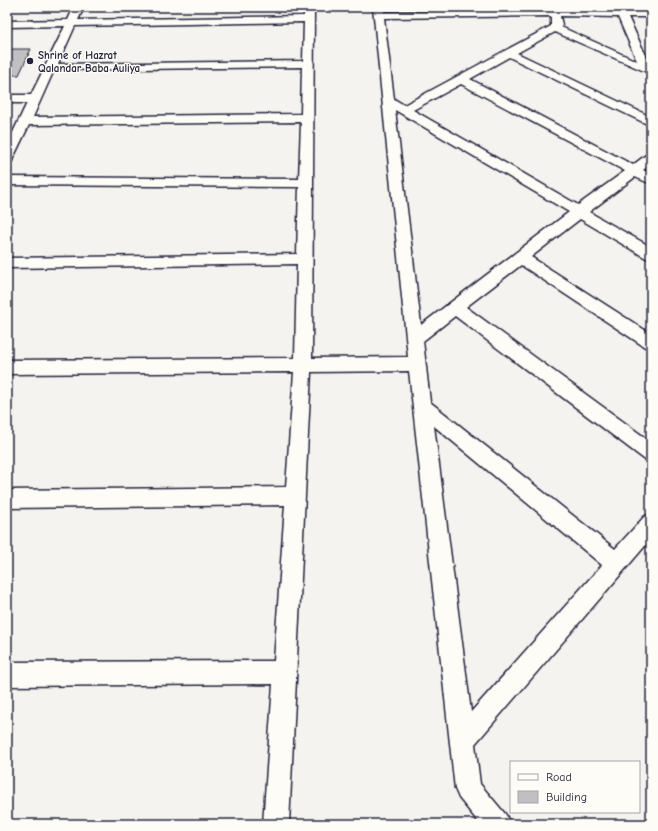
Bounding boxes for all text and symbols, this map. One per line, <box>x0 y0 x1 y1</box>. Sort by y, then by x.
place label: Shrine of Hazrat Qalandar Baba Auliya <box>38 49 140 75</box>
marker: Shrine of Hazrat Qalandar Baba Auliya <box>25 56 35 66</box>
legend <box>510 761 640 813</box>
text: Road <box>546 770 572 784</box>
text: Building <box>546 790 587 804</box>

